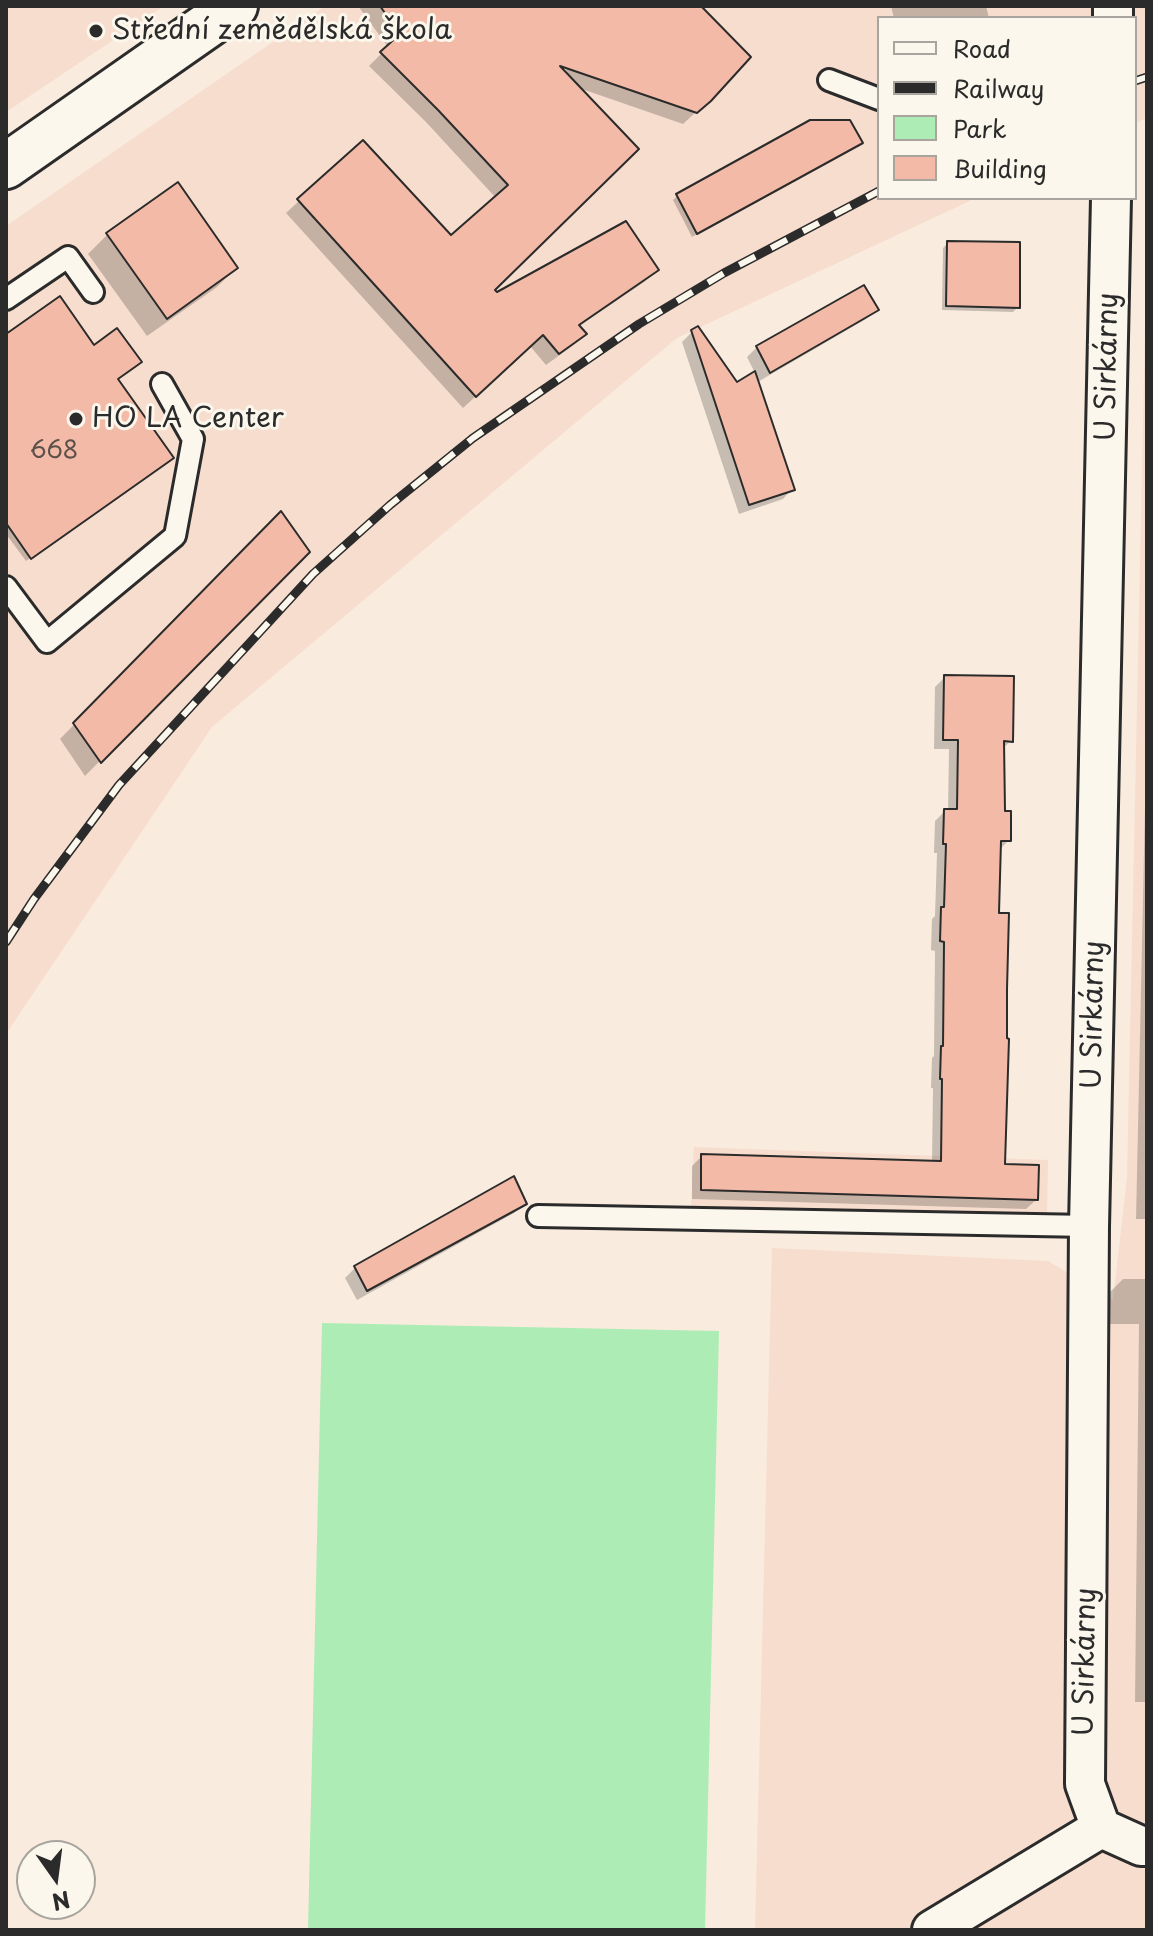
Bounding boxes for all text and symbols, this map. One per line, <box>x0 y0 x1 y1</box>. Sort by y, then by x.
place label: Střední zemědělská škola <box>112 14 452 48</box>
legend <box>877 16 1137 200</box>
marker: Střední zemědělská škola <box>87 22 105 40</box>
text: Road <box>953 30 1011 66</box>
text: Railway <box>953 70 1044 106</box>
text: Park <box>953 110 1007 146</box>
text: Building <box>953 150 1047 186</box>
street label: U Sirkárny <box>1090 292 1126 442</box>
place label: HO LA Center <box>92 402 284 436</box>
marker: HO LA Center <box>67 410 85 428</box>
house number: 668 <box>30 437 78 465</box>
street label: U Sirkárny <box>1076 940 1112 1090</box>
street label: U Sirkárny <box>1068 1587 1104 1737</box>
north arrow <box>16 1840 96 1920</box>
text: N <box>49 1884 74 1920</box>

